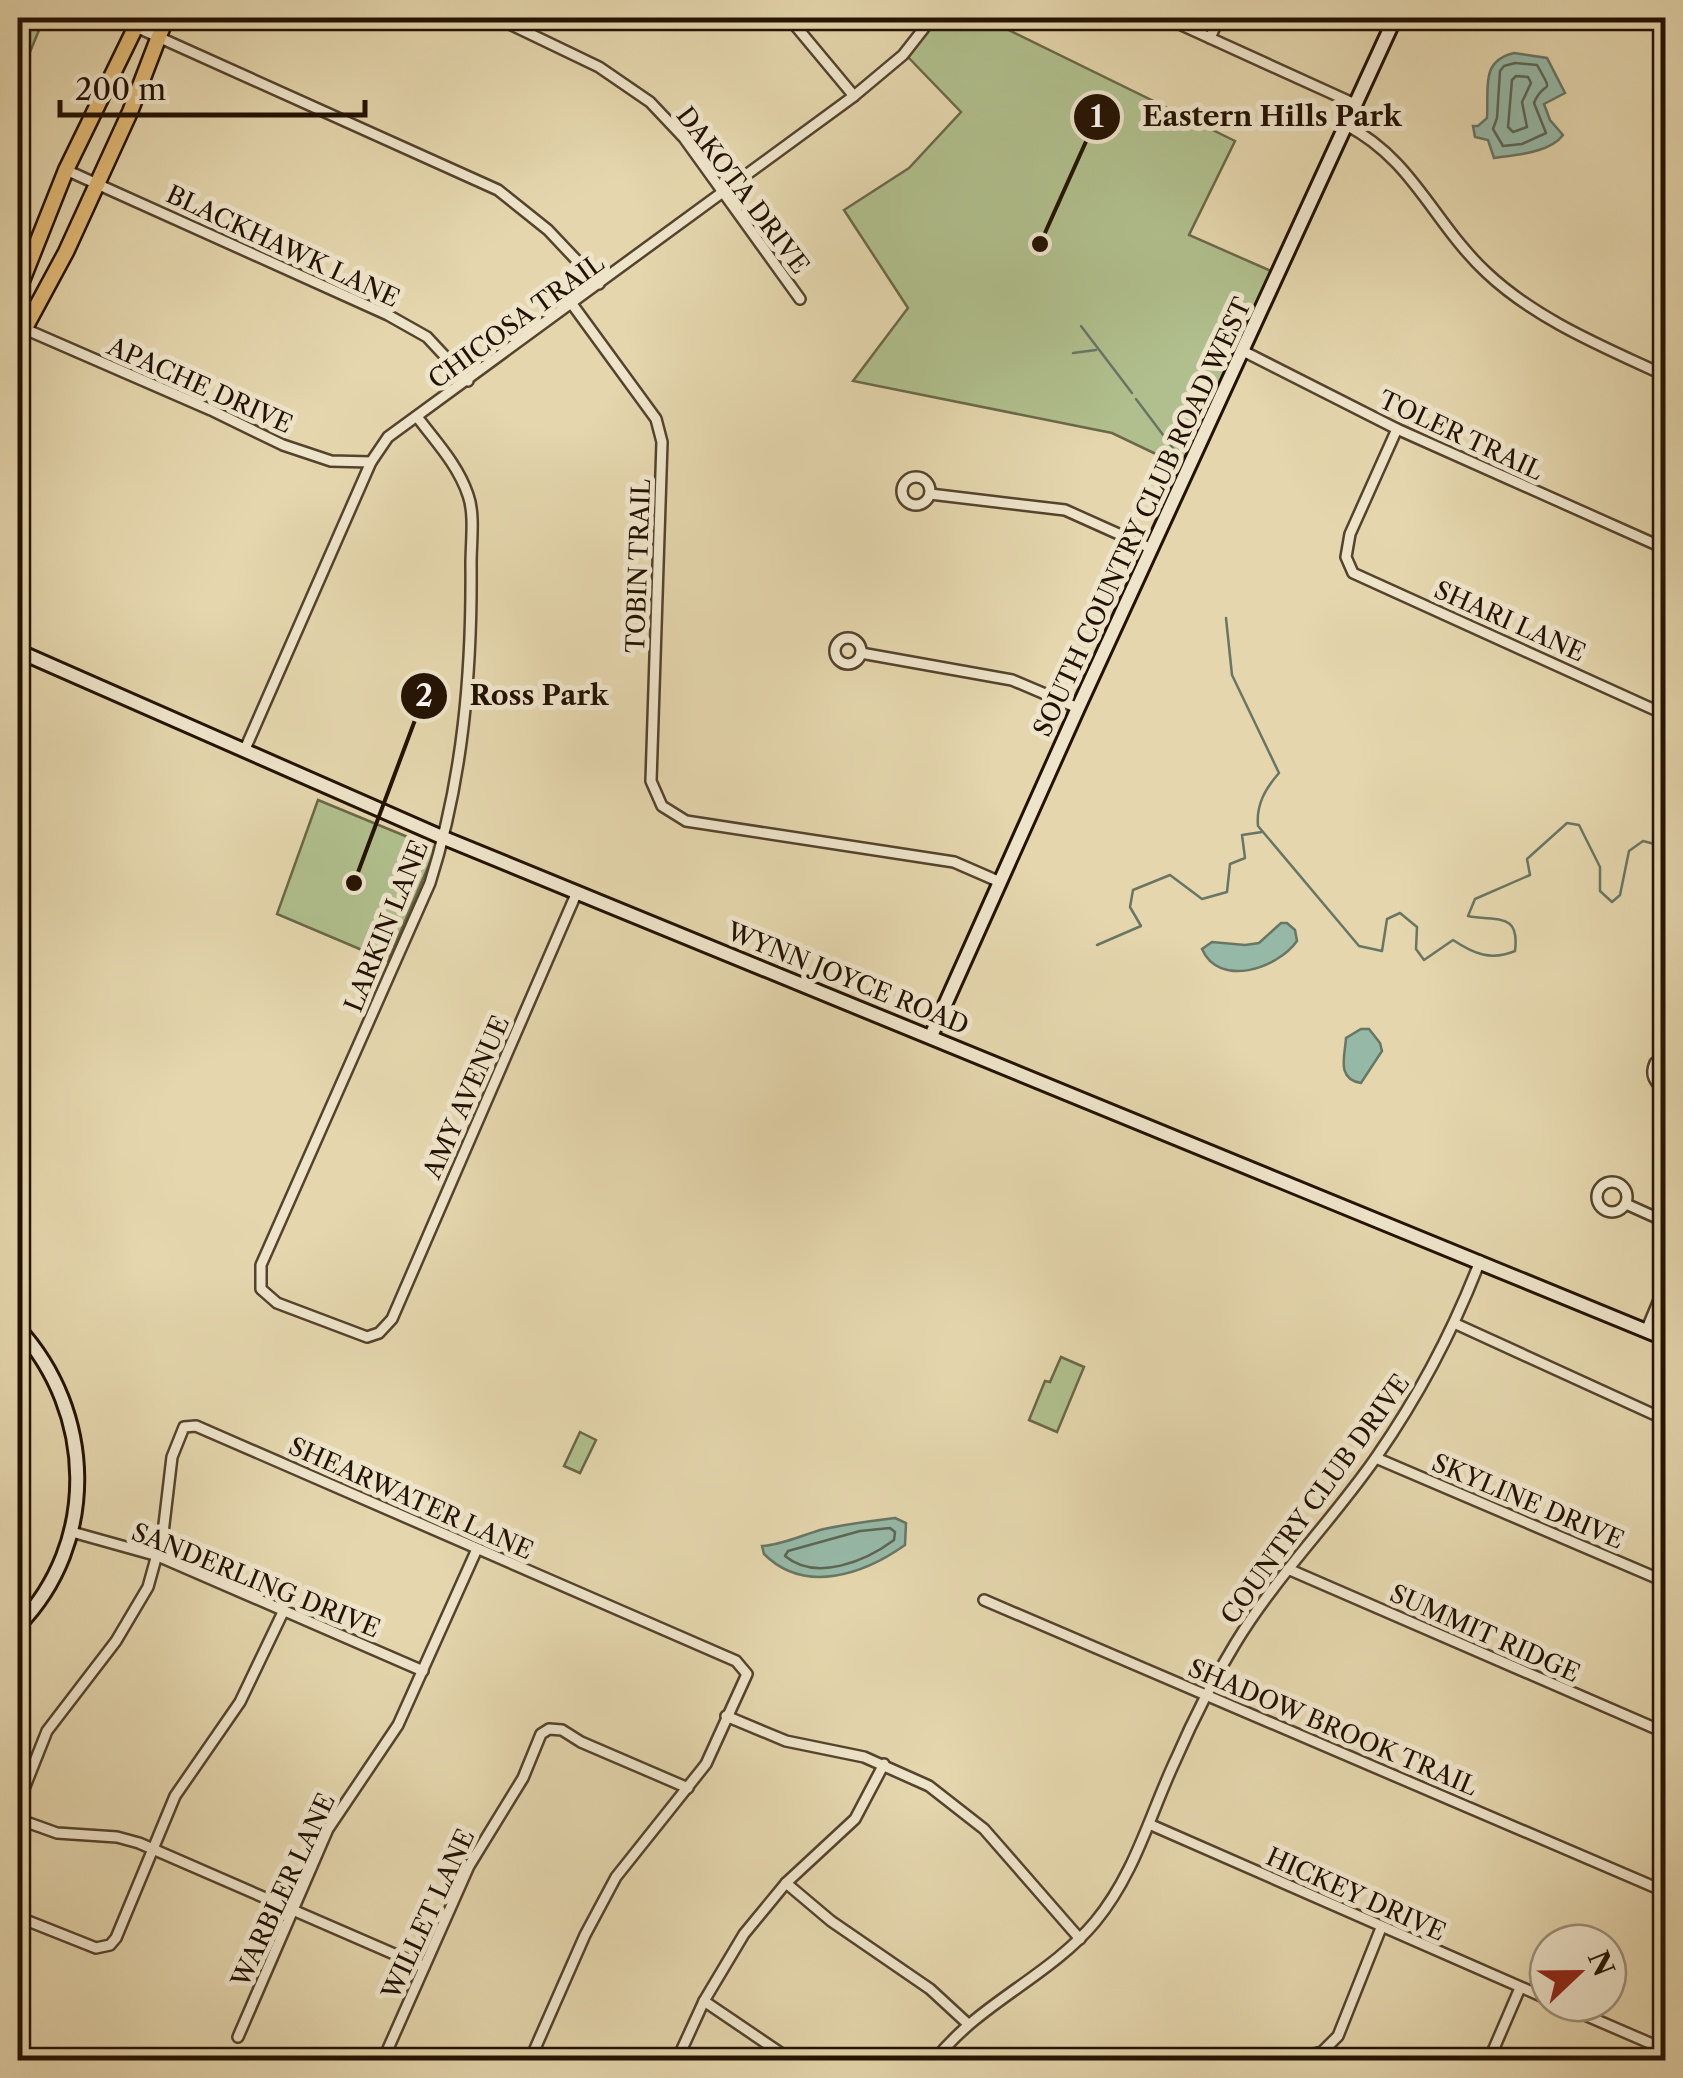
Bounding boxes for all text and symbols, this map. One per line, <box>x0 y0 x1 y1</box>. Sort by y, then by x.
scale bar <box>60 55 365 117</box>
text: 200 m <box>75 71 166 108</box>
callout: Eastern Hills Park <box>1072 88 1421 146</box>
text: 1 <box>1090 98 1104 135</box>
text: Eastern Hills Park <box>1142 99 1402 133</box>
street label: DAKOTA DRIVE <box>670 101 815 280</box>
street label: BLACKHAWK LANE <box>161 179 404 314</box>
street label: CHICOSA TRAIL <box>423 247 610 395</box>
street label: SOUTH COUNTRY CLUB ROAD WEST <box>1027 293 1258 742</box>
street label: APACHE DRIVE <box>102 330 297 440</box>
street label: TOLER TRAIL <box>1374 384 1548 487</box>
street label: TOBIN TRAIL <box>620 479 657 654</box>
street label: SHARI LANE <box>1429 574 1590 669</box>
callout: Ross Park <box>399 667 628 725</box>
text: 2 <box>415 677 433 714</box>
text: Ross Park <box>469 678 609 712</box>
street label: LARKIN LANE <box>338 836 435 1016</box>
street label: WYNN JOYCE ROAD <box>721 915 973 1041</box>
street label: AMY AVENUE <box>416 1011 516 1184</box>
street label: COUNTRY CLUB DRIVE <box>1214 1368 1416 1630</box>
street label: SHEARWATER LANE <box>284 1431 538 1566</box>
street label: SKYLINE DRIVE <box>1427 1447 1628 1556</box>
street label: SANDERLING DRIVE <box>127 1516 385 1645</box>
street label: SUMMIT RIDGE <box>1385 1578 1584 1689</box>
street label: SHADOW BROOK TRAIL <box>1184 1652 1482 1803</box>
street label: WARBLER LANE <box>225 1789 342 1993</box>
street label: WILLET LANE <box>375 1824 481 2005</box>
street label: HICKEY DRIVE <box>1261 1841 1450 1948</box>
north arrow <box>1528 1923 1628 2023</box>
text: N <box>1581 1946 1622 1981</box>

